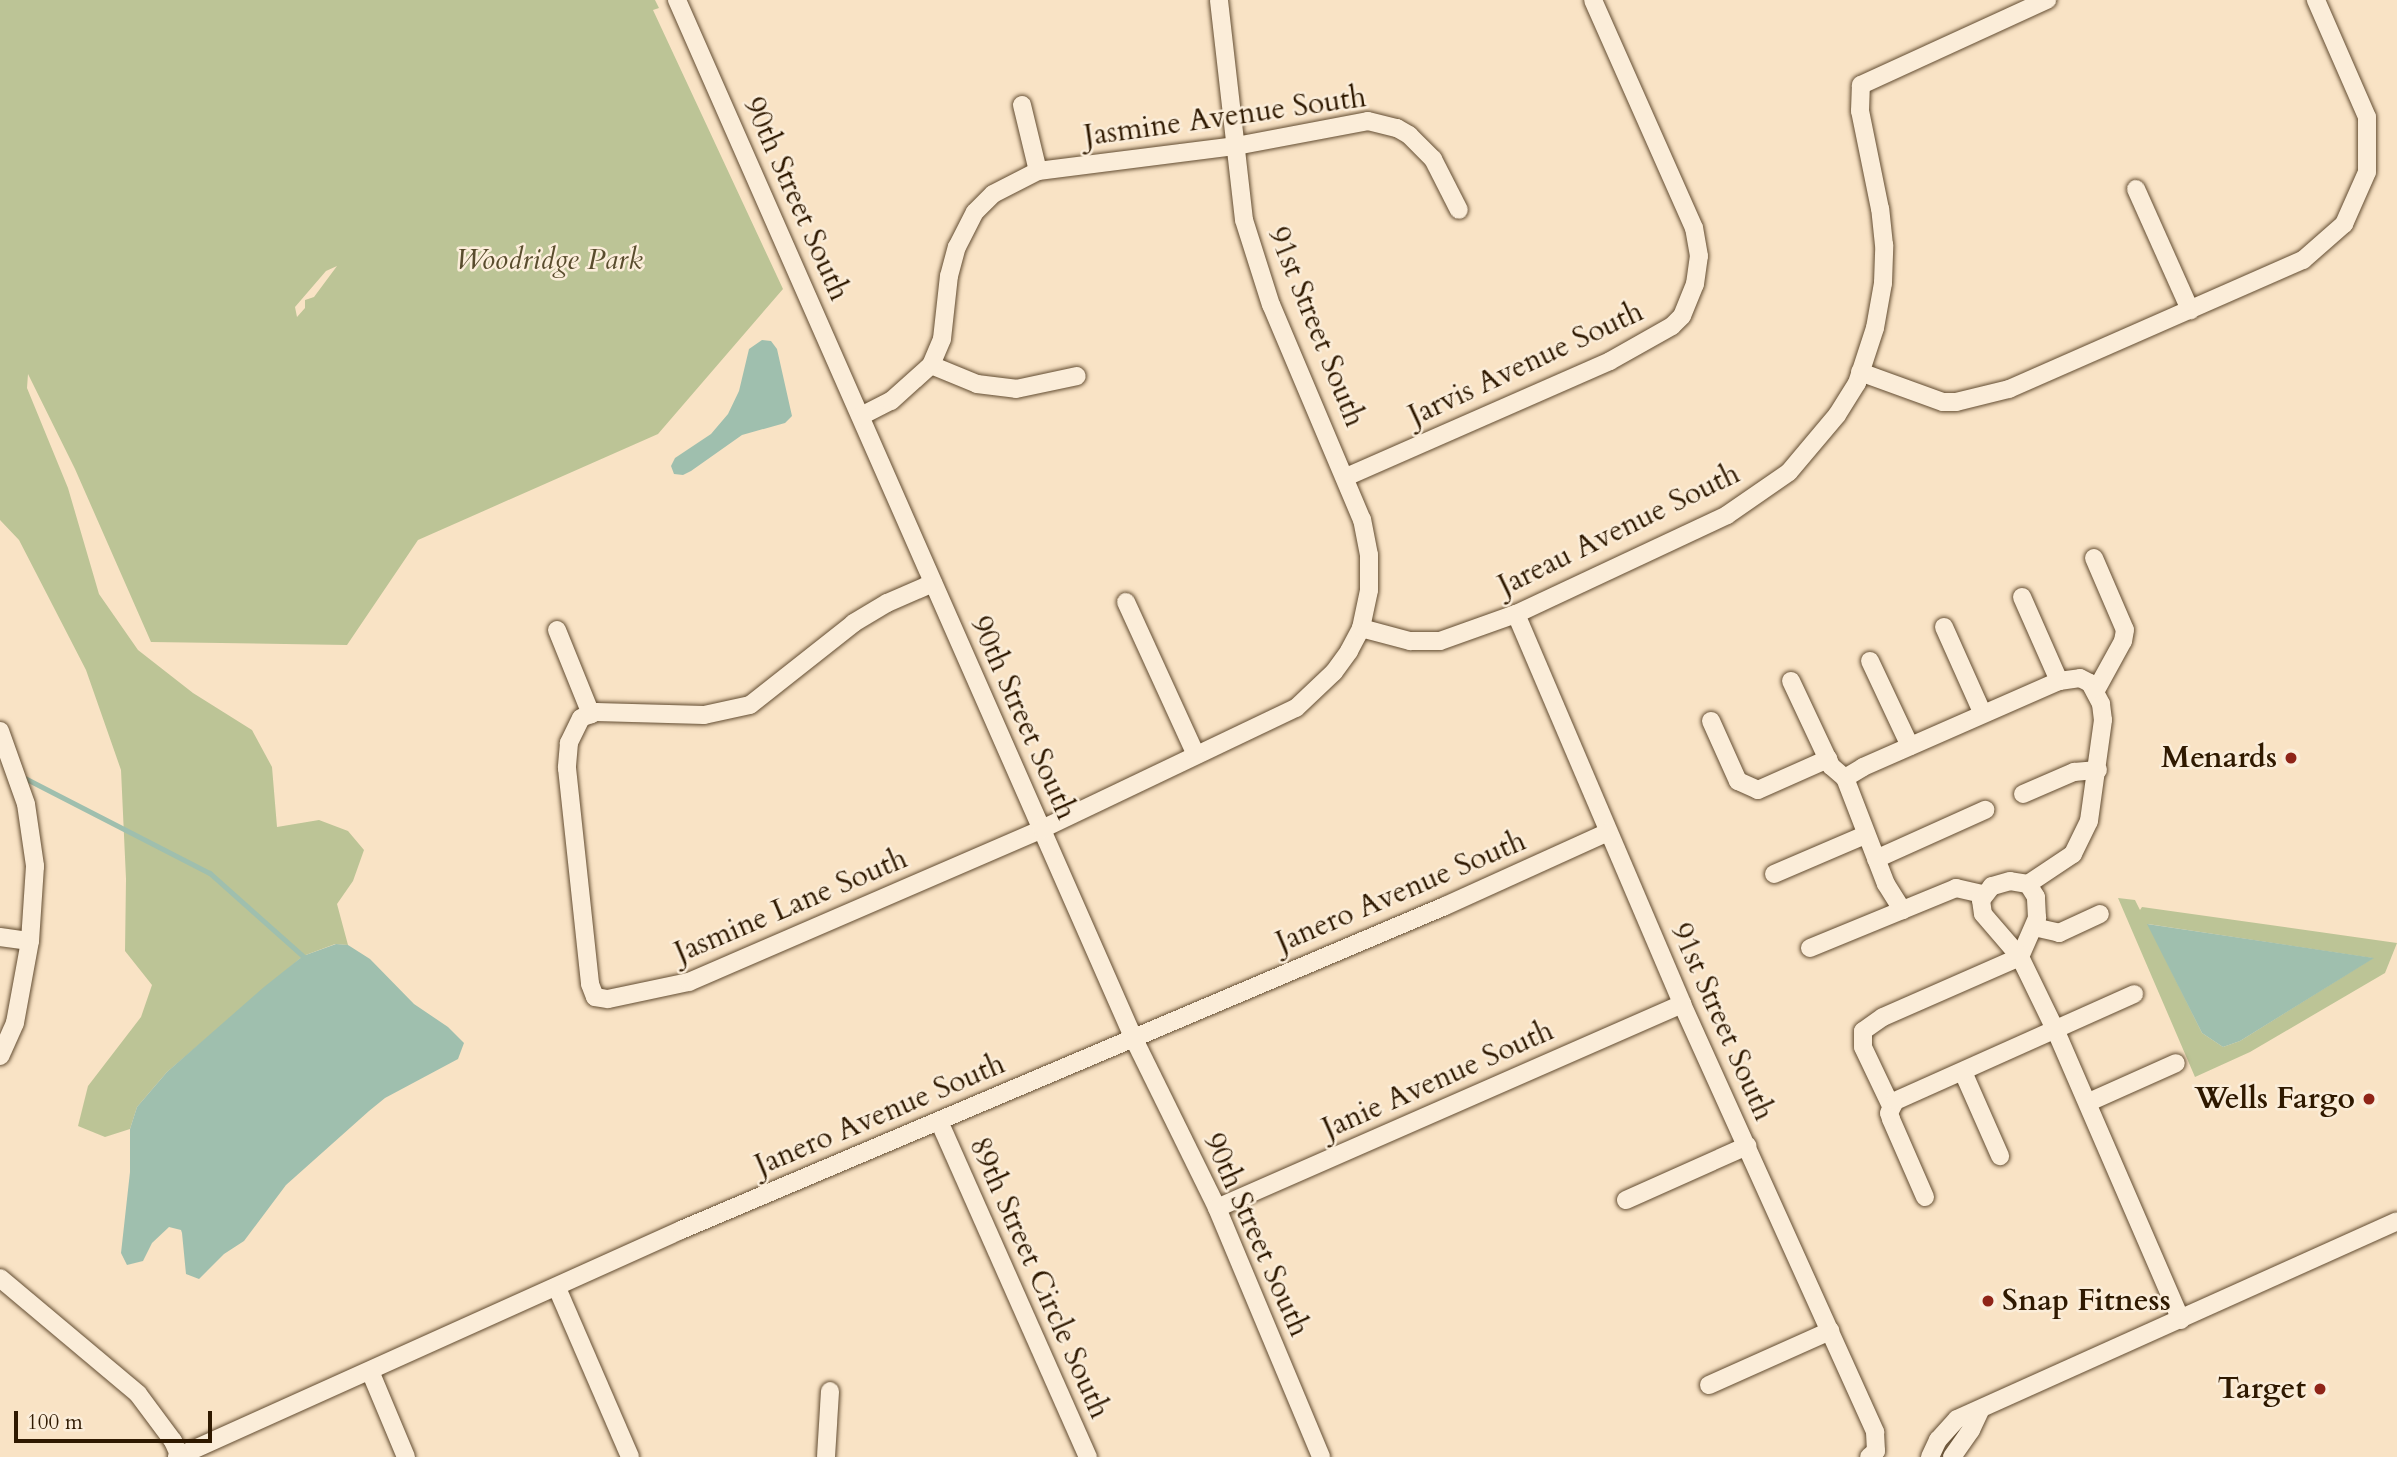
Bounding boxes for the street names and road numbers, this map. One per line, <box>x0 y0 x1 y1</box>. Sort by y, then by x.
street label: Jasmine Avenue South <box>1082 79 1368 155</box>
street label: 90th Street South <box>735 92 857 306</box>
street label: 91st Street South <box>1260 222 1372 432</box>
street label: Jarvis Avenue South <box>1403 294 1649 434</box>
street label: Jareau Avenue South <box>1492 456 1746 604</box>
street label: 90th Street South <box>962 611 1084 825</box>
street label: Janero Avenue South <box>1271 823 1531 961</box>
street label: Jasmine Lane South <box>669 841 913 971</box>
street label: 91st Street South <box>1662 918 1782 1126</box>
street label: Janie Avenue South <box>1317 1013 1559 1147</box>
street label: Janero Avenue South <box>750 1046 1010 1184</box>
street label: 90th Street South <box>1195 1128 1317 1342</box>
street label: 89th Street Circle South <box>961 1132 1117 1424</box>

